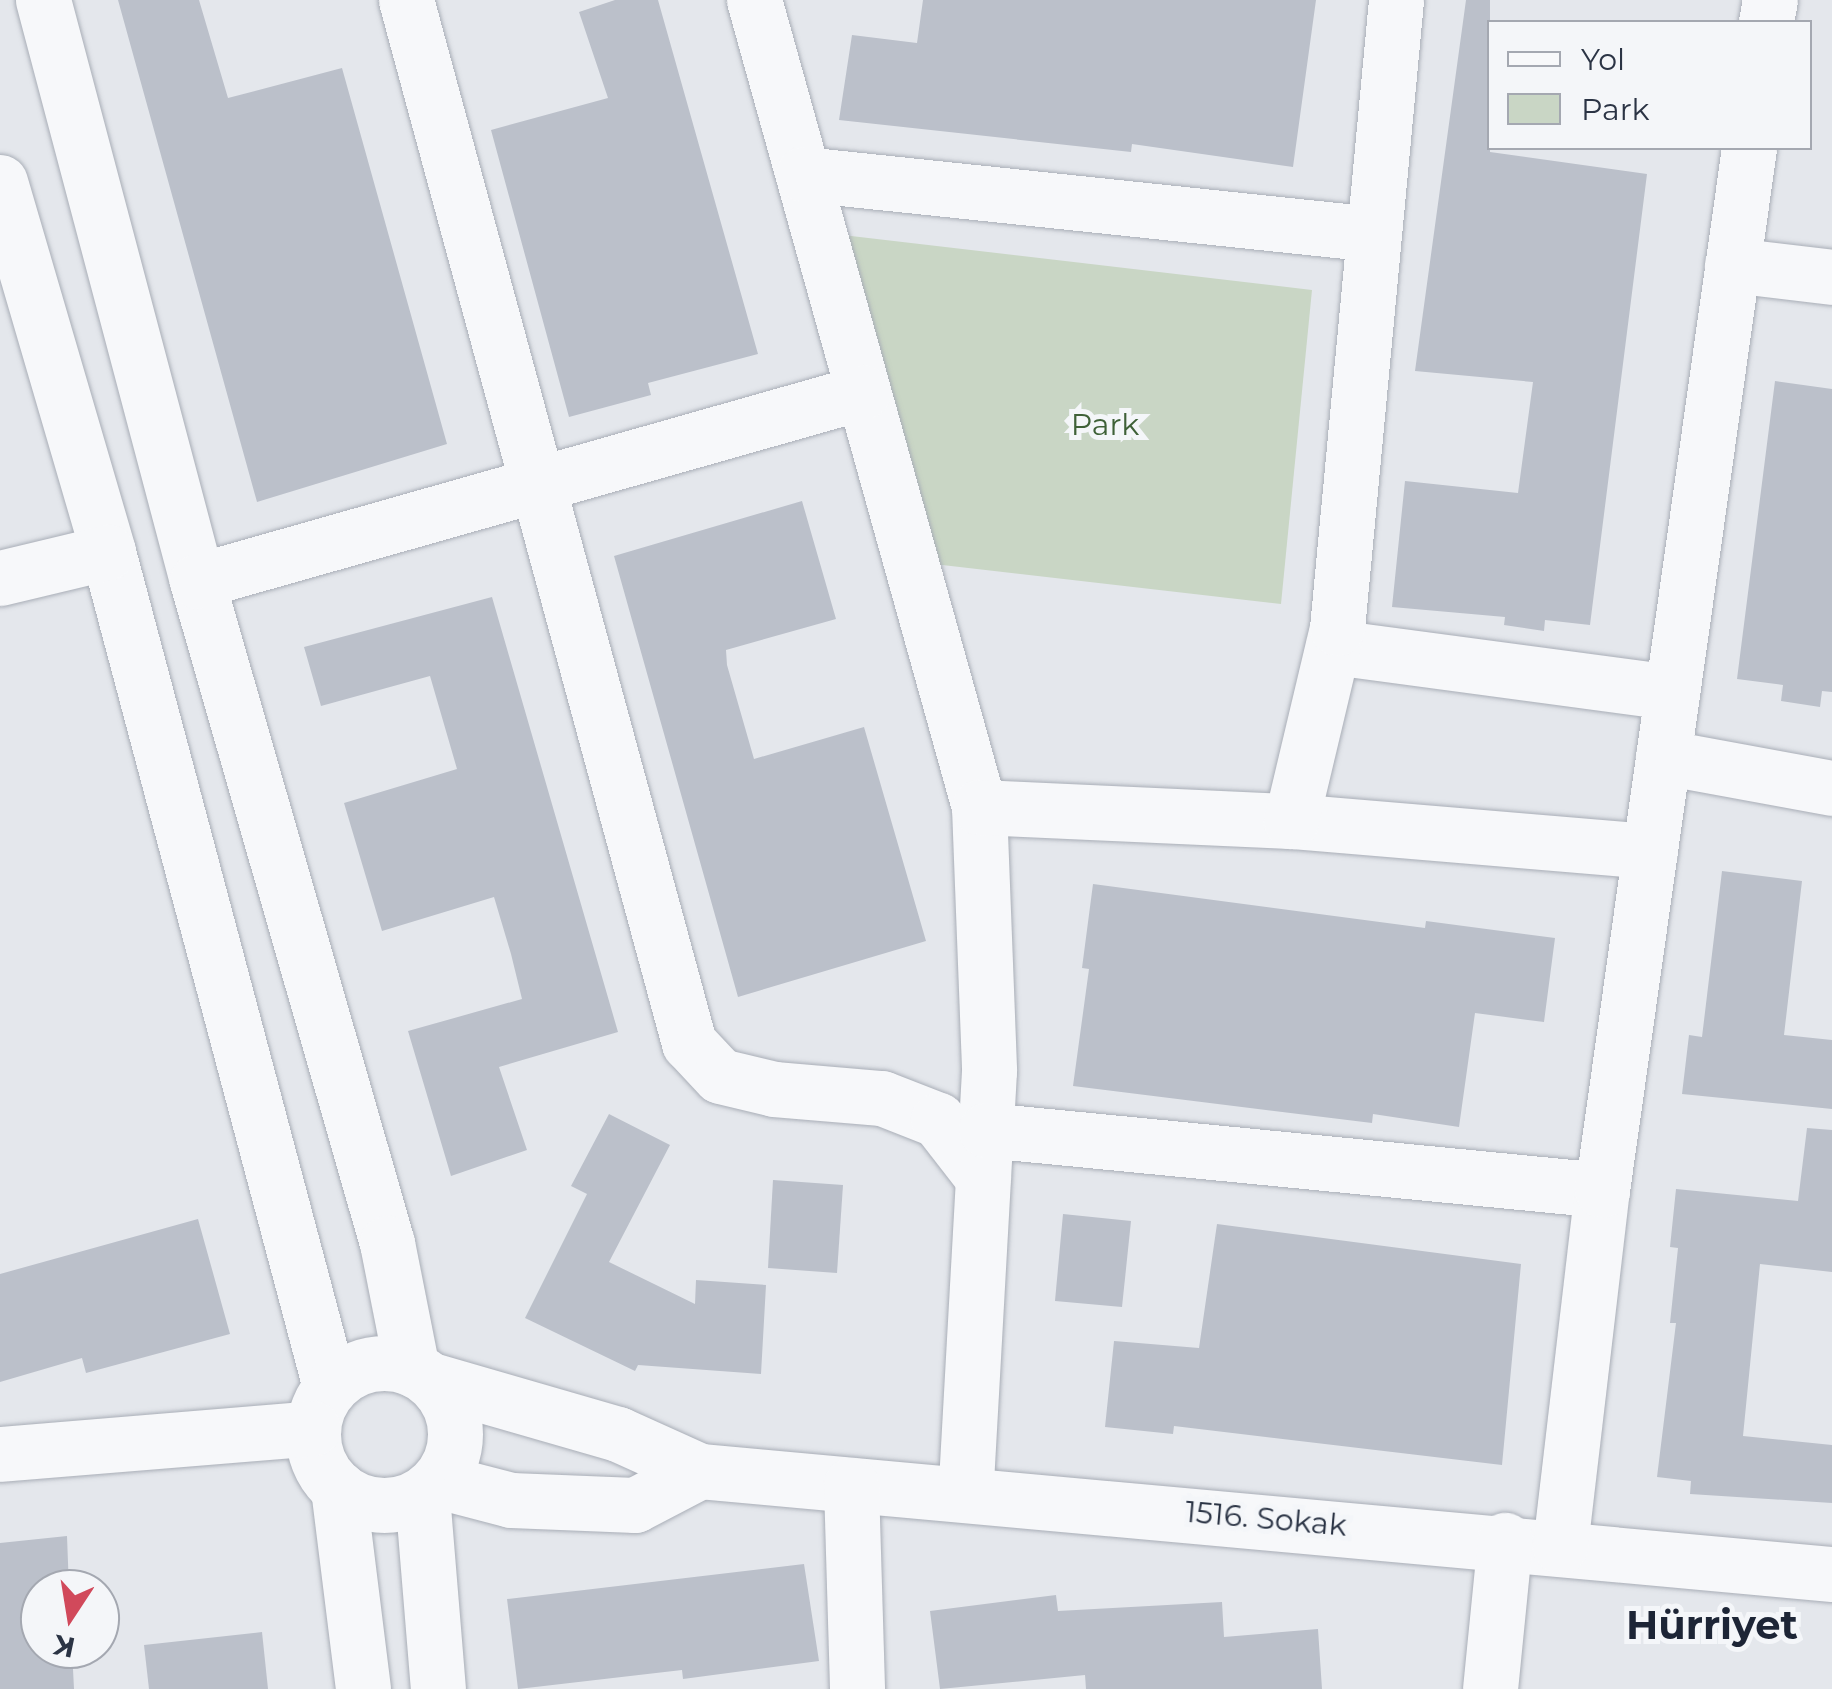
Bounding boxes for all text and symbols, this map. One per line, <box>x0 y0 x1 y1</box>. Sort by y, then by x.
legend <box>1487 20 1812 150</box>
text: Yol <box>1581 41 1625 78</box>
text: Park <box>1581 91 1650 128</box>
park label: Park <box>1071 407 1139 443</box>
street label: 1516. Sokak <box>1184 1494 1348 1544</box>
north arrow <box>20 1569 120 1669</box>
district label: Hürriyet <box>1626 1601 1798 1649</box>
text: K <box>51 1628 78 1665</box>

